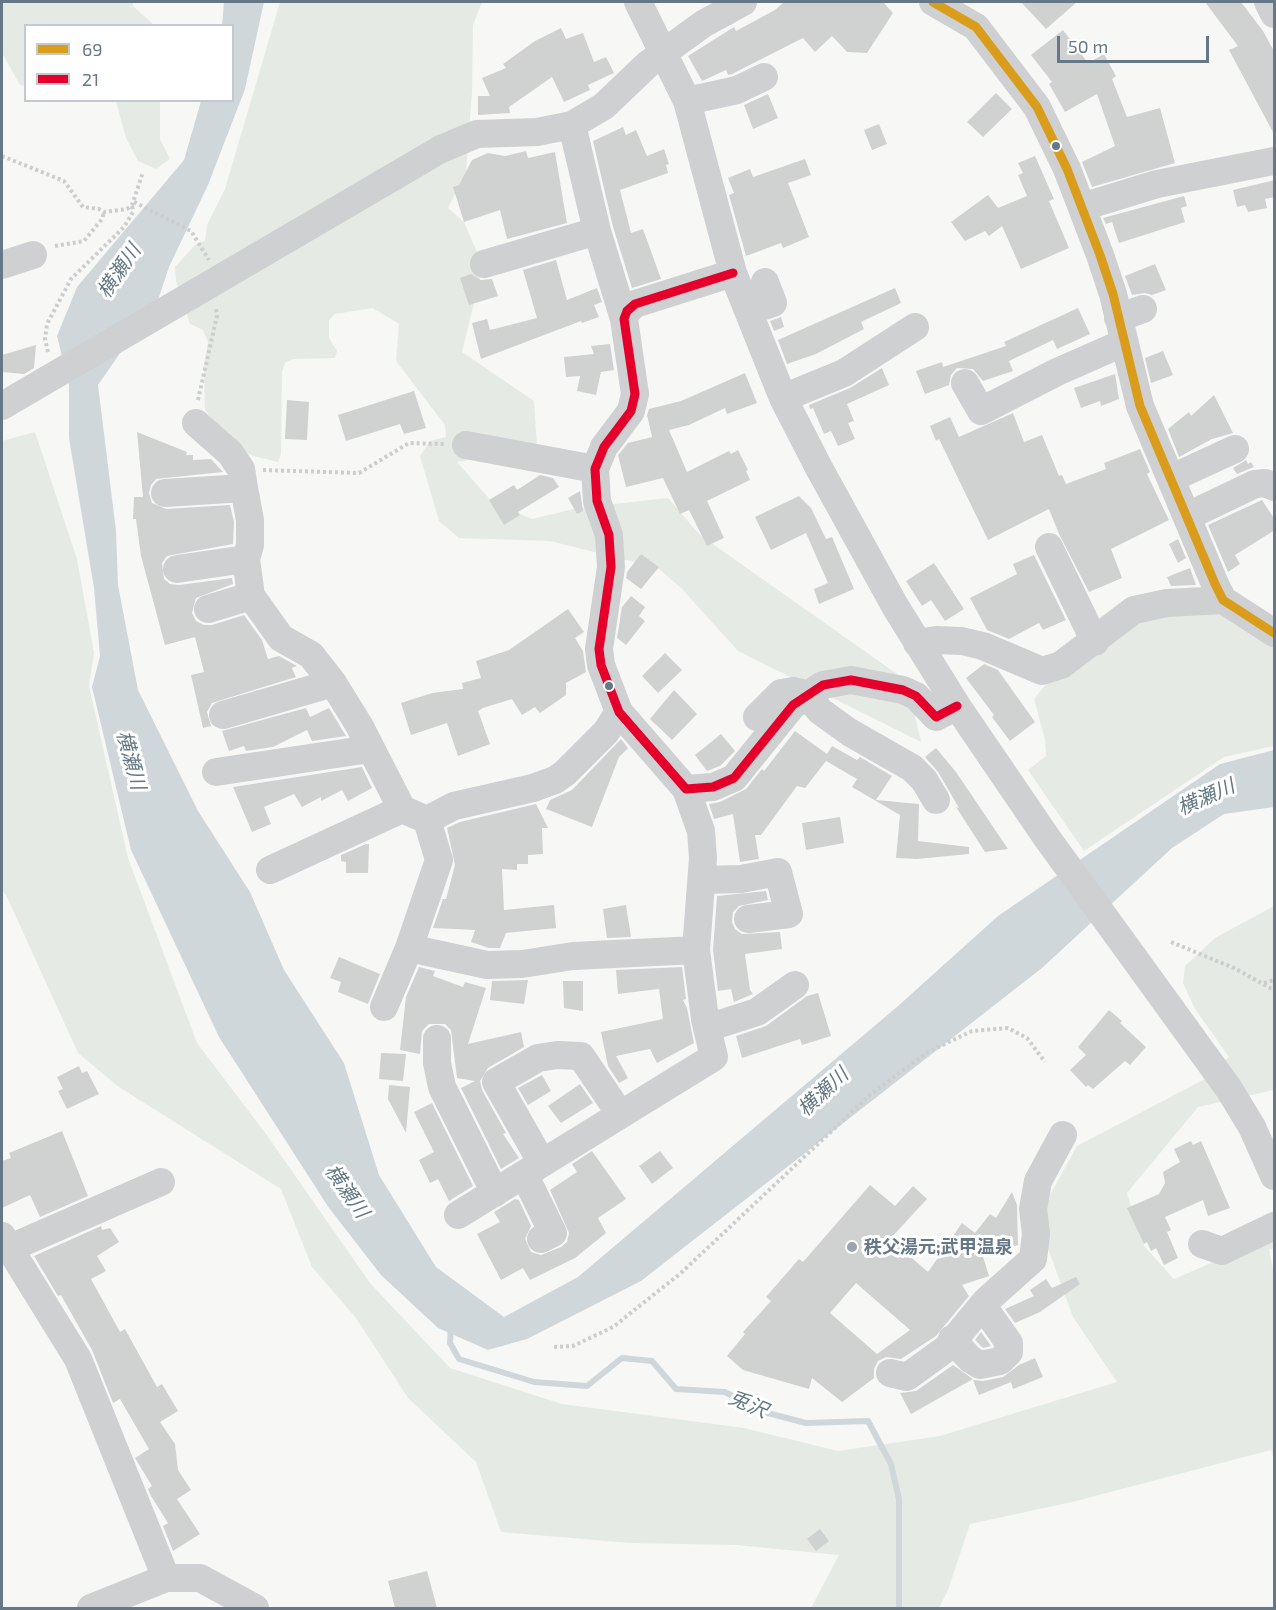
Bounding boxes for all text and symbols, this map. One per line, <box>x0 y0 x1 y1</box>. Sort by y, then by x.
legend <box>24 24 234 102</box>
scale bar <box>1060 24 1212 62</box>
text: 50 m <box>1068 35 1108 57</box>
text: 69 <box>82 38 103 60</box>
text: 21 <box>82 68 99 90</box>
unlabelled marker <box>1050 140 1062 152</box>
water label: 横瀬川 <box>92 239 146 303</box>
unlabelled marker <box>603 680 615 692</box>
water label: 横瀬川 <box>112 728 150 792</box>
water label: 横瀬川 <box>1174 774 1238 820</box>
water label: 横瀬川 <box>793 1063 853 1121</box>
water label: 横瀬川 <box>320 1160 374 1222</box>
place label: 秩父湯元;武甲温泉 <box>864 1236 1013 1258</box>
marker: 秩父湯元;武甲温泉 <box>845 1240 859 1254</box>
water label: 兎沢 <box>725 1385 771 1423</box>

